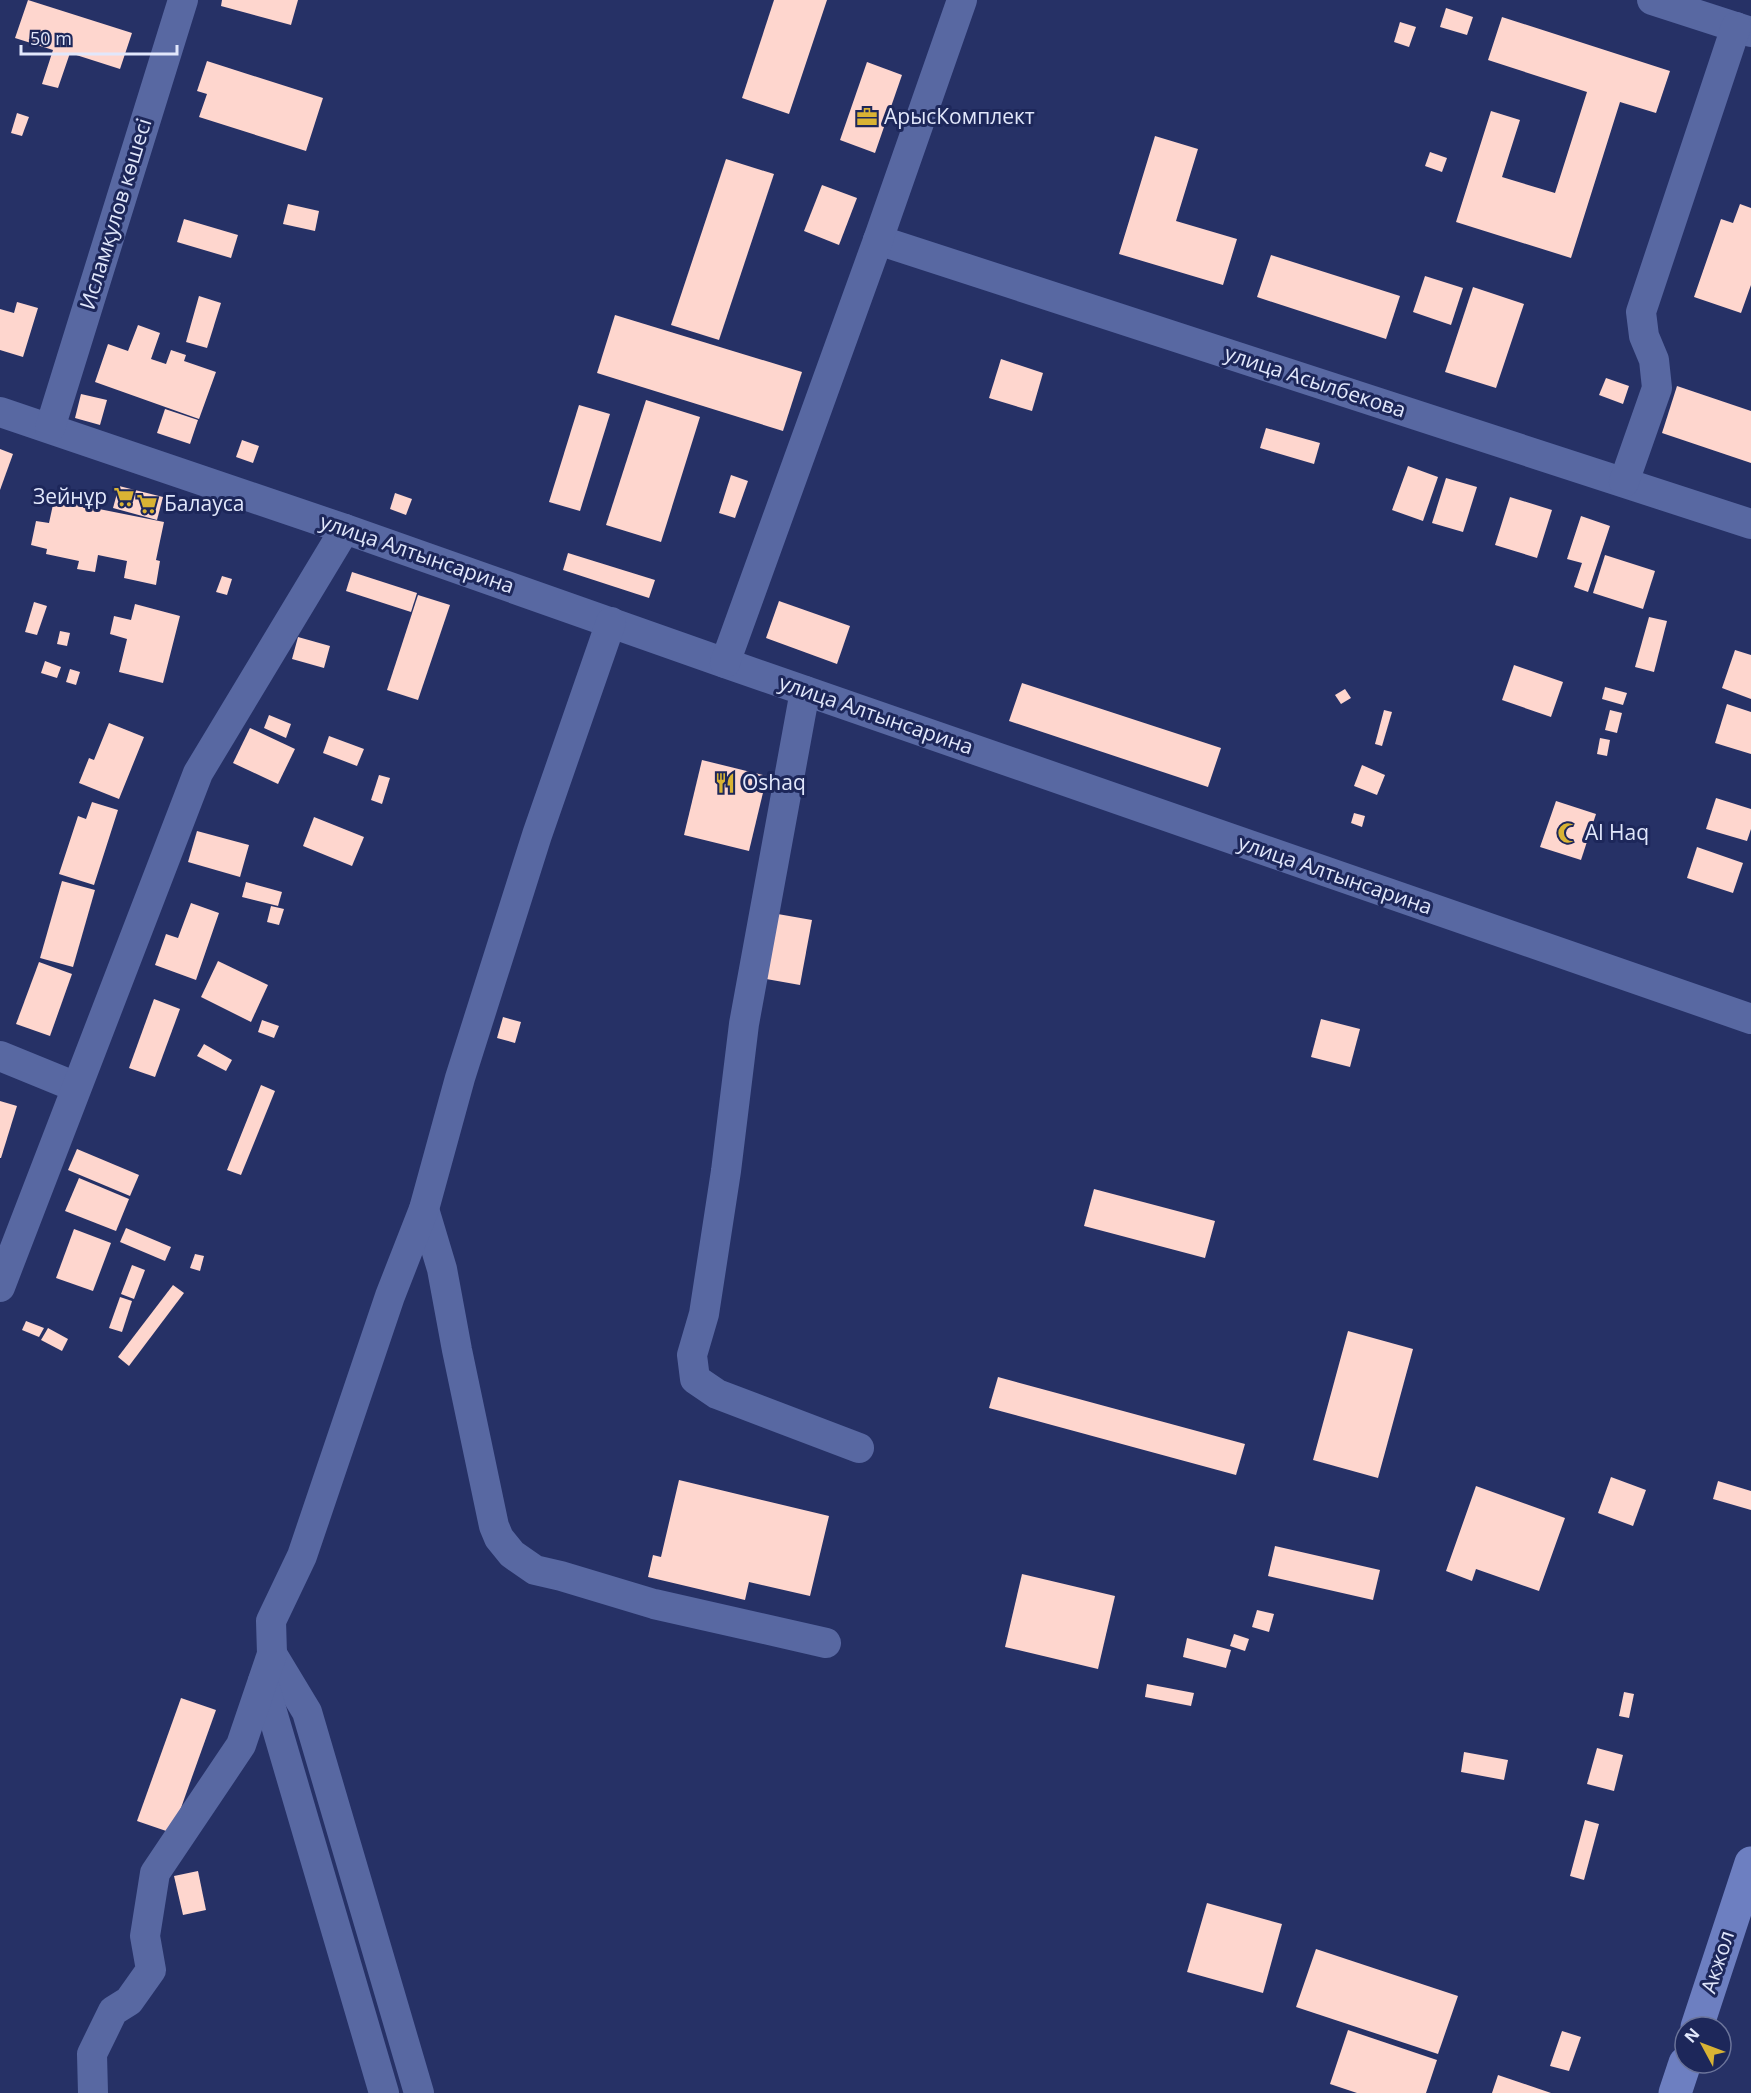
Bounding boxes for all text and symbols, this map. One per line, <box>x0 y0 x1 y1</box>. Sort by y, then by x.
scale bar <box>21 18 177 56</box>
text: 50 m <box>30 26 72 50</box>
place label: АрысКомплект <box>884 102 1035 130</box>
office icon: АрысКомплект <box>855 105 879 129</box>
street label: Исламқулов көшесі <box>73 115 157 313</box>
street label: улица Асылбекова <box>1221 339 1410 424</box>
place label: Зейнұр <box>33 482 107 510</box>
supermarket icon: Зейнұр <box>112 485 136 509</box>
place label: Балауса <box>164 489 244 517</box>
supermarket icon: Балауса <box>135 492 159 516</box>
street label: улица Алтынсарина <box>316 507 518 599</box>
street label: улица Алтынсарина <box>775 668 977 760</box>
place label: Oshaq <box>742 768 806 796</box>
restaurant icon: Oshaq <box>713 771 737 795</box>
place label: Al Haq <box>1585 818 1649 846</box>
mosque icon: Al Haq <box>1556 821 1580 845</box>
street label: улица Алтынсарина <box>1234 828 1436 920</box>
street label: Акжол <box>1694 1927 1740 1997</box>
north arrow <box>1673 2015 1733 2075</box>
text: N <box>1679 2023 1704 2047</box>

